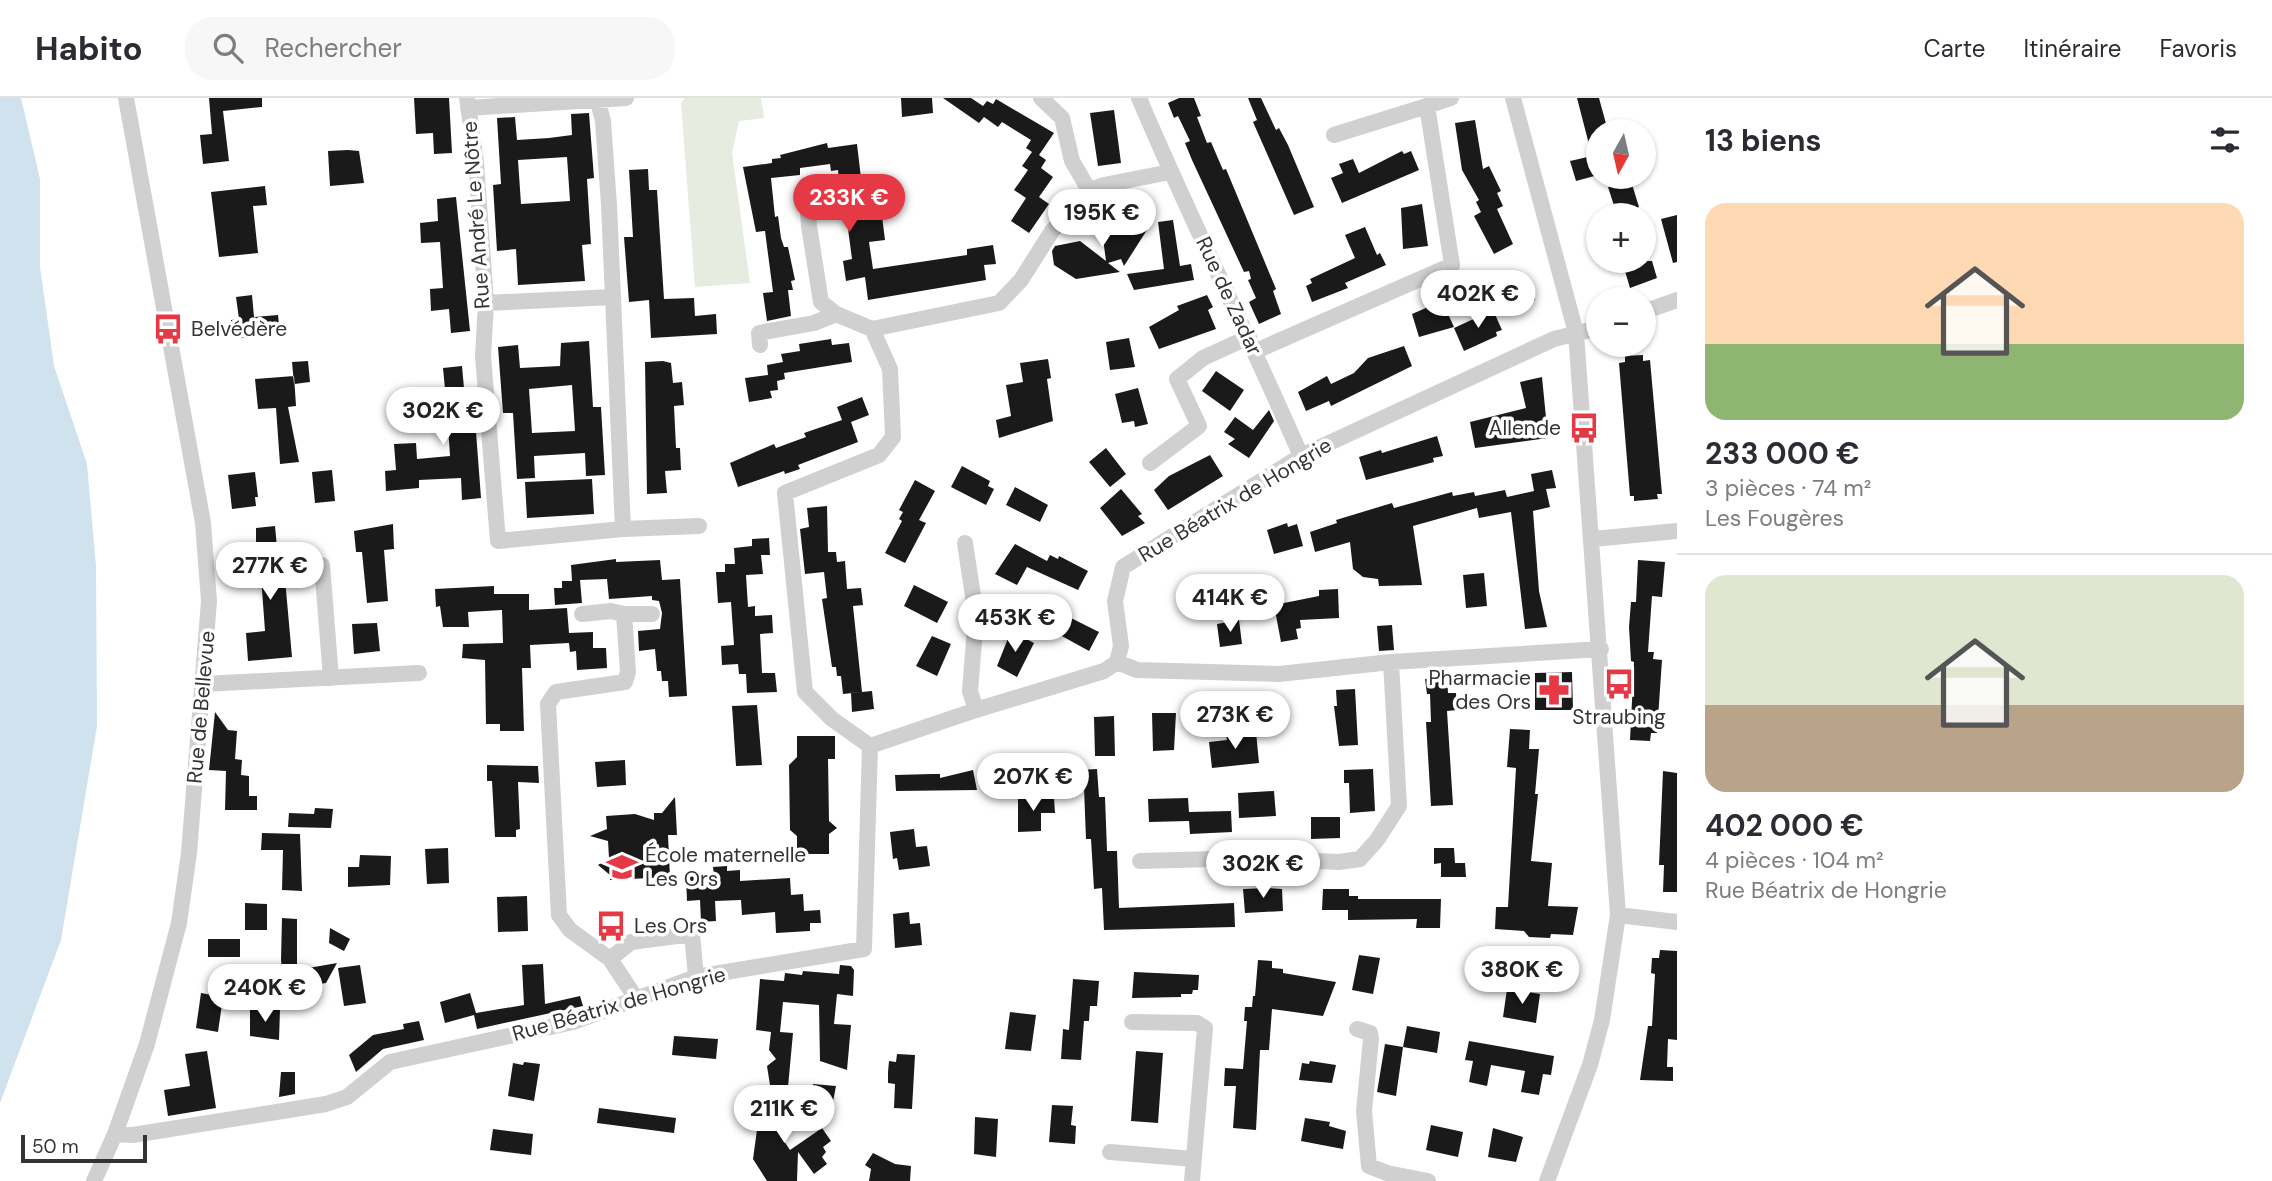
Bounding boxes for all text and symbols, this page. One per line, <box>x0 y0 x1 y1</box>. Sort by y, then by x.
search box <box>185 17 675 80</box>
text: Habito <box>35 27 143 70</box>
icon: search <box>209 29 247 67</box>
text: Rechercher <box>265 31 402 65</box>
text: Carte <box>1924 33 1985 64</box>
text: Itinéraire <box>2023 33 2121 64</box>
text: Favoris <box>2159 33 2237 64</box>
north arrow <box>1586 119 1656 189</box>
map controls <box>1586 119 1656 357</box>
street label: Rue André Le Nôtre <box>455 120 497 310</box>
text: 13 biens <box>1705 121 1821 160</box>
icon: filters <box>2206 121 2244 159</box>
pin: 233K € <box>792 174 906 234</box>
text: 233K € <box>809 182 889 212</box>
pin: 195K € <box>1045 190 1159 249</box>
text: 195K € <box>1064 197 1140 227</box>
button: + <box>1586 203 1656 273</box>
street label: Rue de Zadar <box>1189 232 1269 360</box>
icon: home <box>1912 248 2038 374</box>
pin: 402K € <box>1421 271 1535 330</box>
text: 402K € <box>1437 278 1519 308</box>
button: − <box>1586 287 1656 357</box>
bus stop icon: Belvédère <box>151 312 185 346</box>
place label: Belvédère <box>191 315 287 343</box>
pin: 302K € <box>386 388 500 447</box>
text: 302K € <box>402 395 484 425</box>
bus stop icon: Allende <box>1567 411 1601 445</box>
place label: Allende <box>1489 414 1561 442</box>
street label: Rue Béatrix de Hongrie <box>1133 431 1337 569</box>
text: 233 000 € <box>1705 434 1860 473</box>
text: 3 pièces · 74 m² <box>1705 473 1871 503</box>
text: Les Fougères <box>1705 503 1844 533</box>
pin: 277K € <box>213 542 327 602</box>
text: 277K € <box>232 550 308 580</box>
pin: 414K € <box>1173 574 1287 634</box>
text: 414K € <box>1192 582 1268 612</box>
pin: 453K € <box>958 594 1072 654</box>
text: 453K € <box>974 602 1056 632</box>
icon: home <box>1912 620 2038 746</box>
street label: Rue de Bellevue <box>180 629 222 785</box>
place label: Pharmacie des Ors <box>1428 664 1531 716</box>
bus stop icon: Straubing <box>1602 667 1636 701</box>
pharmacy icon: Pharmacie des Ors <box>1537 673 1571 707</box>
pin: 273K € <box>1178 692 1292 751</box>
text: 273K € <box>1196 699 1274 729</box>
place label: Straubing <box>1572 703 1666 731</box>
pin: 207K € <box>976 754 1090 813</box>
text: 207K € <box>993 761 1073 791</box>
text: 402 000 € <box>1705 806 1864 845</box>
pin: 302K € <box>1206 840 1320 900</box>
place label: École maternelle Les Ors <box>645 841 806 893</box>
text: 4 pièces · 104 m² <box>1705 845 1884 875</box>
text: 302K € <box>1222 848 1304 878</box>
school or university icon: École maternelle Les Ors <box>605 850 639 884</box>
text: Rue Béatrix de Hongrie <box>1705 875 1947 905</box>
bus stop icon: Les Ors <box>594 909 628 943</box>
place label: Les Ors <box>634 912 707 940</box>
pin: 380K € <box>1465 946 1579 1006</box>
text: 380K € <box>1480 954 1564 984</box>
street label: Rue Béatrix de Hongrie <box>509 960 729 1048</box>
pin: 240K € <box>208 964 322 1024</box>
text: 240K € <box>224 972 306 1002</box>
pin: 211K € <box>727 1086 841 1145</box>
text: 211K € <box>750 1093 818 1123</box>
scale bar <box>21 1132 147 1164</box>
text: 50 m <box>32 1134 79 1159</box>

